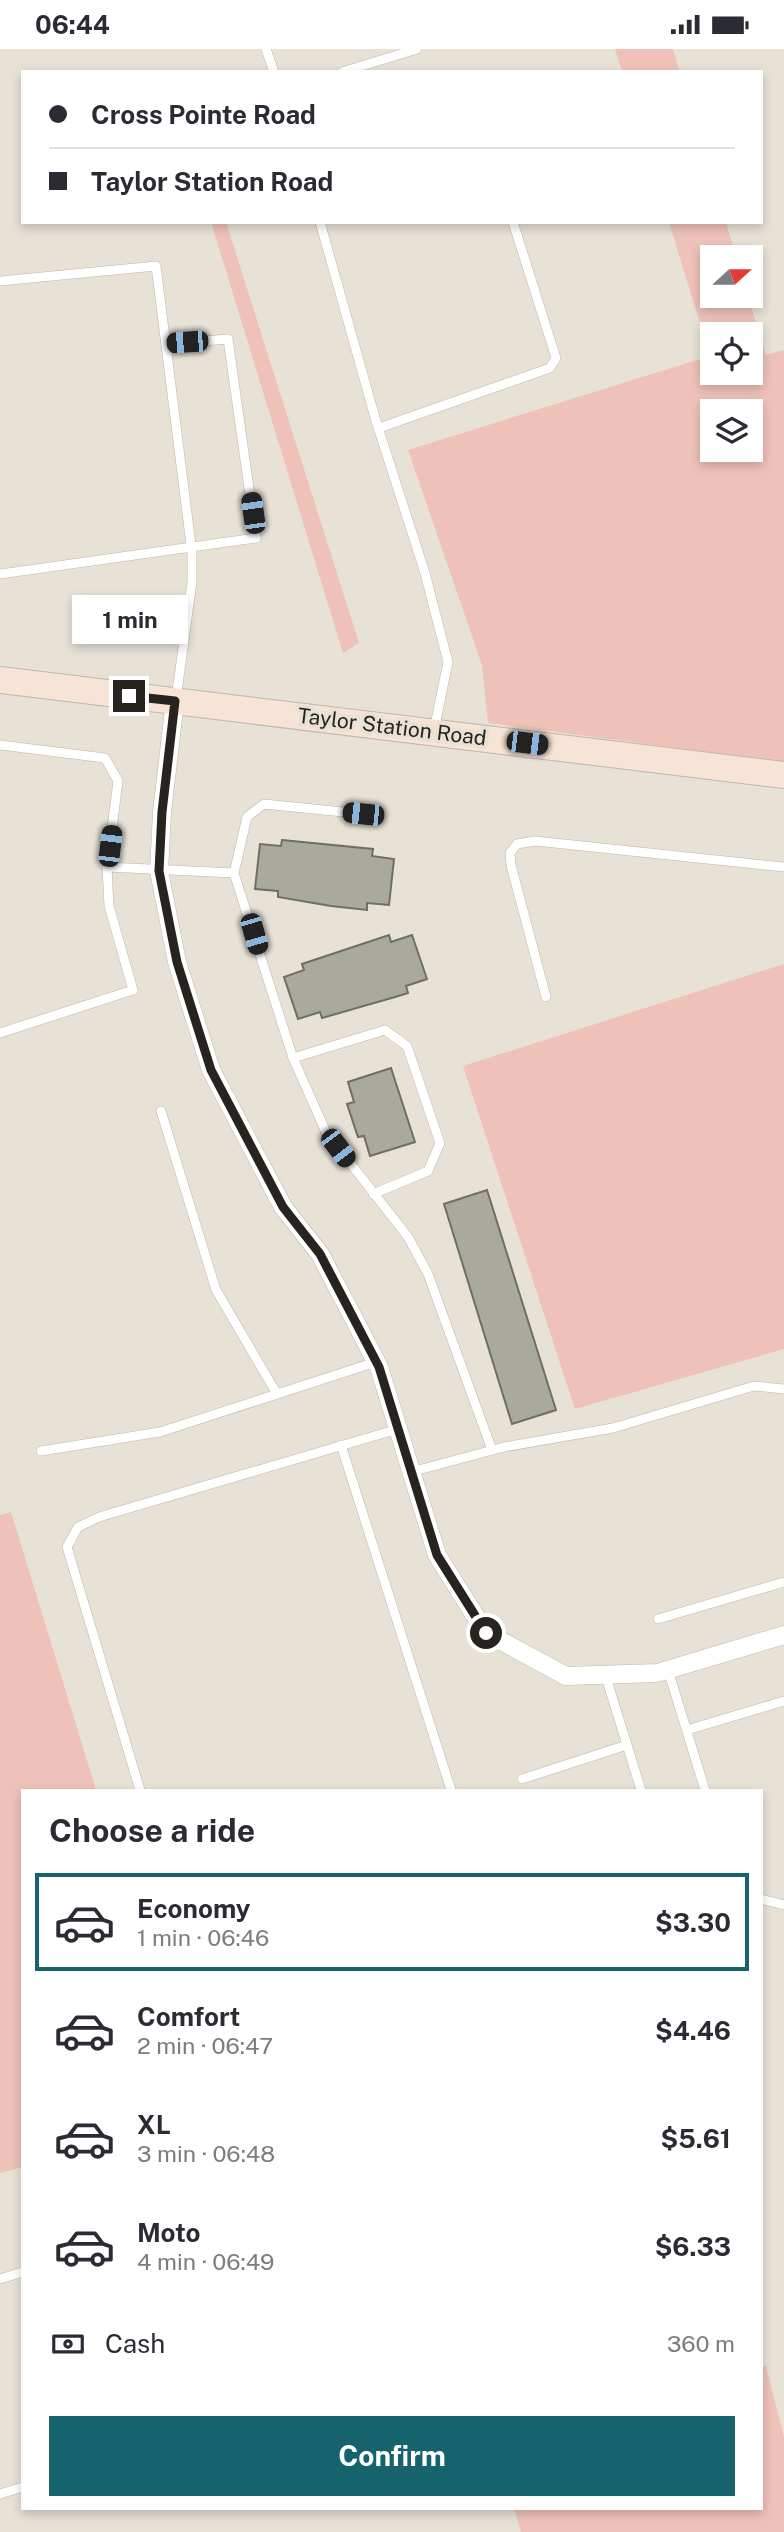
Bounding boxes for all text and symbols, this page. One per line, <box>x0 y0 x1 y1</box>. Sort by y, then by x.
text: 06:44 <box>35 9 110 40</box>
text: Cross Pointe Road <box>91 99 316 130</box>
text: Taylor Station Road <box>91 166 333 197</box>
north arrow <box>700 245 763 308</box>
map controls <box>700 245 763 462</box>
button: locate <box>700 322 763 385</box>
car <box>166 330 209 354</box>
button: layers <box>700 399 763 462</box>
car <box>240 491 267 535</box>
callout: 1 min <box>71 595 187 643</box>
text: 1 min <box>102 606 158 633</box>
route end <box>113 680 145 712</box>
street label: Taylor Station Road <box>296 703 488 750</box>
car <box>505 730 550 756</box>
car <box>342 801 385 827</box>
car <box>98 824 123 868</box>
car <box>239 911 270 957</box>
car <box>317 1125 360 1171</box>
route start <box>470 1617 502 1649</box>
text: Choose a ride <box>49 1812 255 1849</box>
icon: car <box>53 1891 116 1954</box>
text: Economy <box>137 1893 250 1924</box>
text: $3.30 <box>655 1907 731 1938</box>
text: 1 min · 06:46 <box>137 1924 269 1951</box>
icon: car <box>53 1999 116 2062</box>
text: Comfort <box>137 2001 240 2032</box>
text: $4.46 <box>655 2015 731 2046</box>
text: 2 min · 06:47 <box>137 2032 273 2059</box>
icon: car <box>53 2107 116 2170</box>
text: XL <box>137 2109 171 2140</box>
text: $5.61 <box>660 2123 731 2154</box>
text: 3 min · 06:48 <box>137 2140 275 2167</box>
icon: car <box>53 2215 116 2278</box>
text: Moto <box>137 2217 200 2248</box>
text: $6.33 <box>655 2231 731 2262</box>
text: 4 min · 06:49 <box>137 2248 274 2275</box>
icon: cash <box>49 2325 87 2363</box>
text: Cash <box>105 2328 165 2359</box>
text: 360 m <box>667 2330 735 2357</box>
button: Confirm <box>49 2416 735 2496</box>

